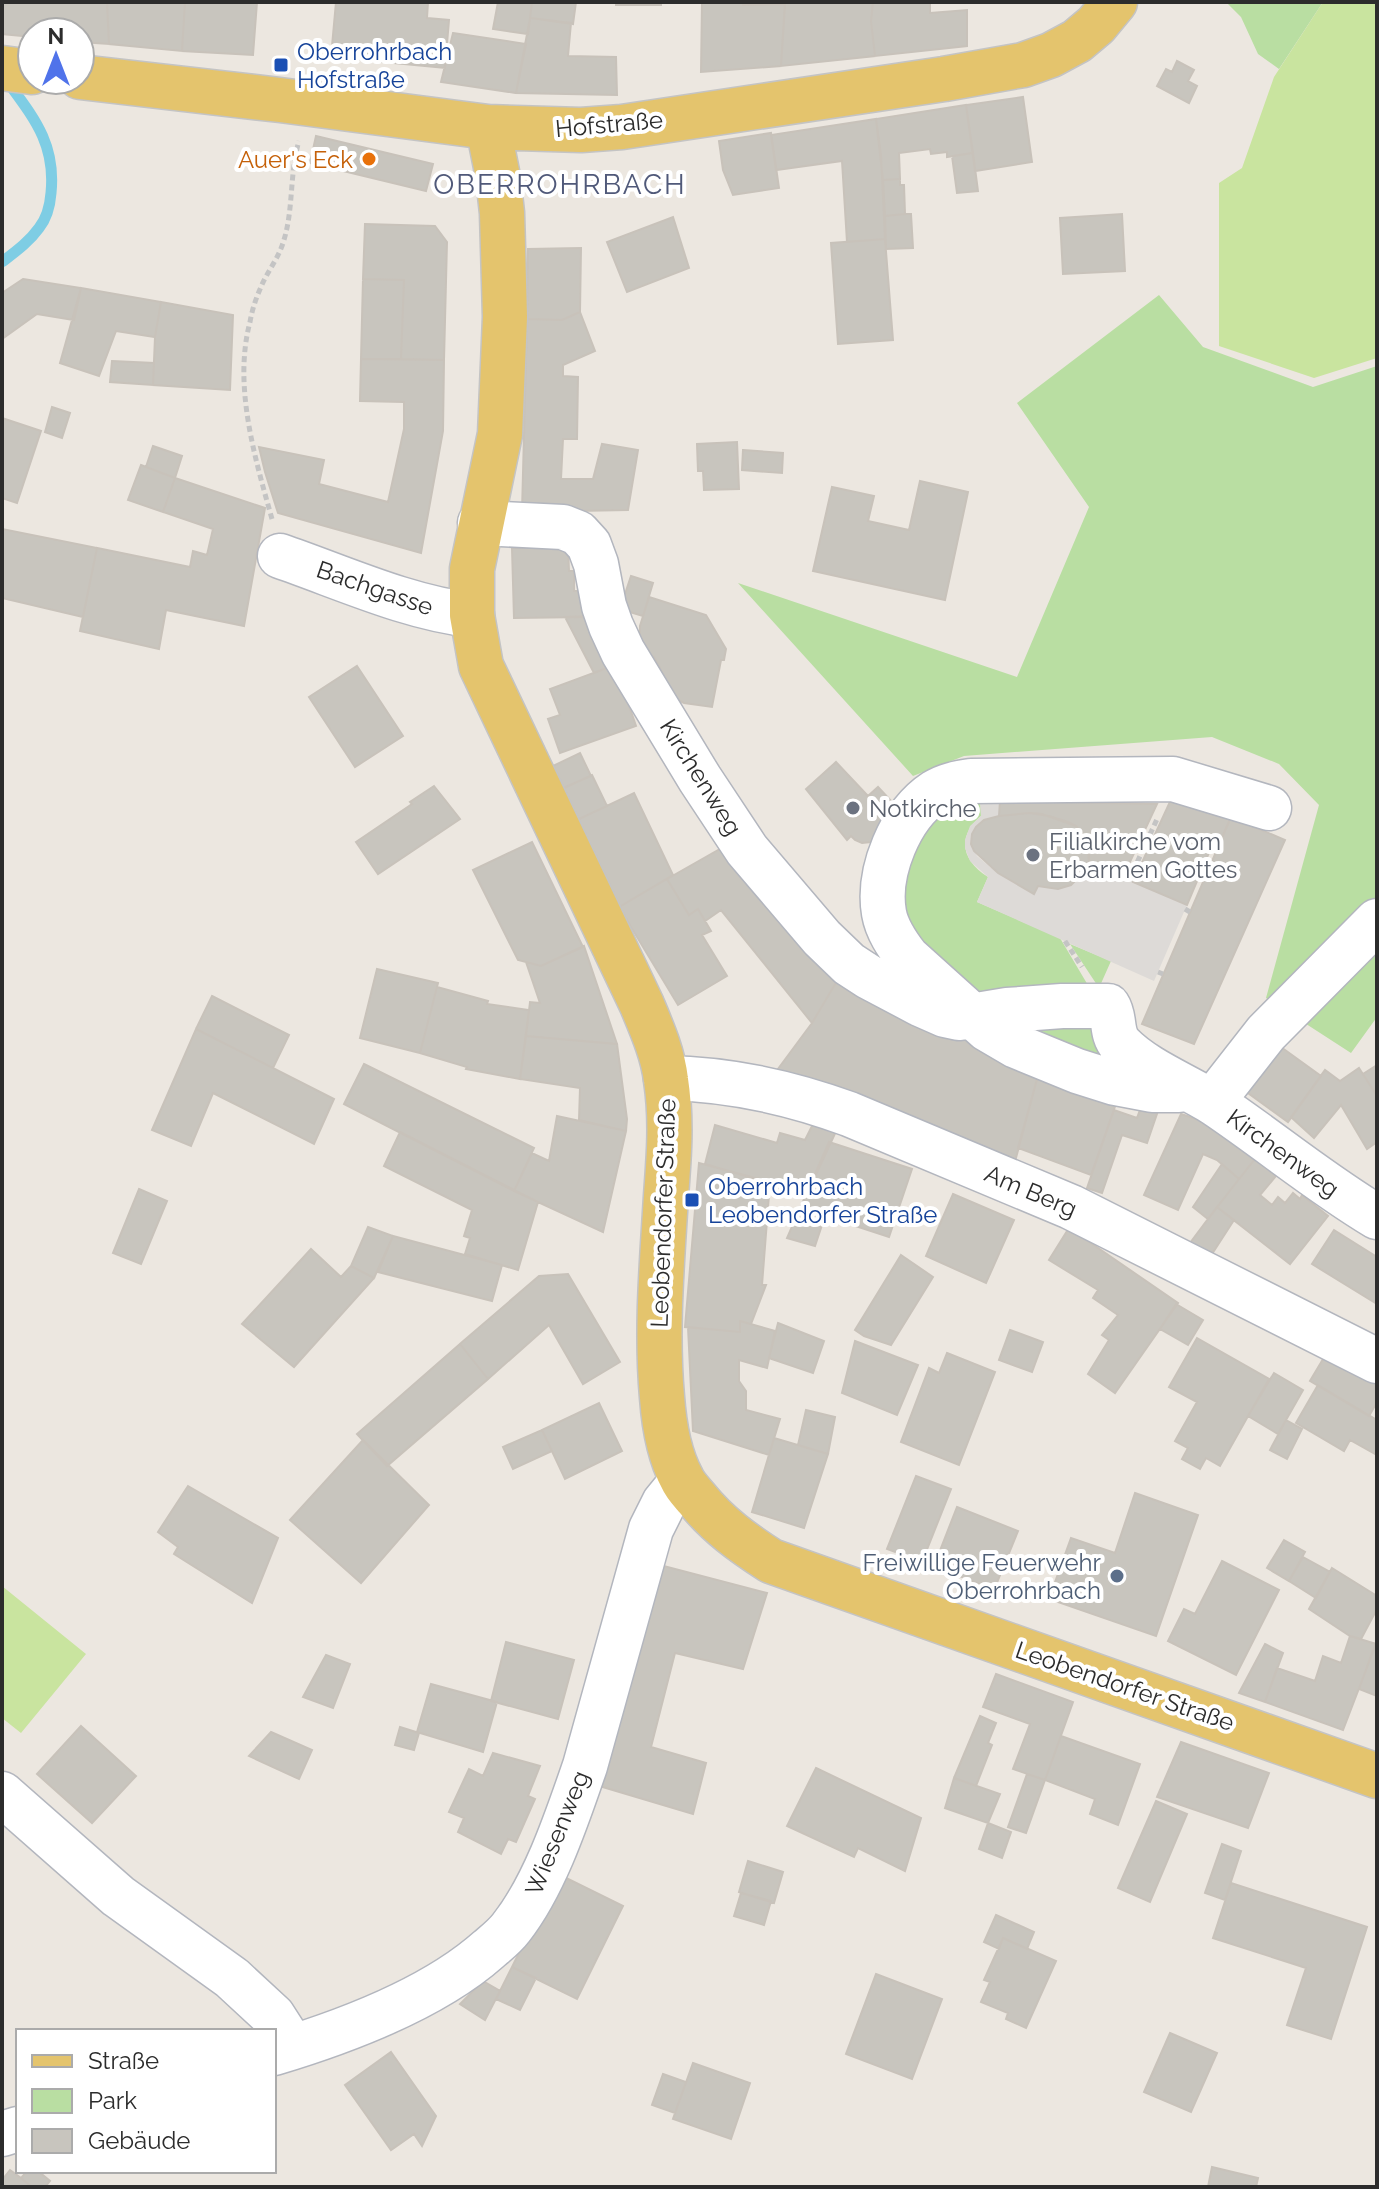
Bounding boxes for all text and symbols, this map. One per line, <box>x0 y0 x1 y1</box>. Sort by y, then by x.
north arrow <box>16 16 96 96</box>
text: N <box>48 23 64 49</box>
place label: Oberrohrbach Hofstraße <box>297 37 452 94</box>
marker: Oberrohrbach Hofstraße <box>272 56 290 74</box>
street label: Hofstraße <box>554 105 664 143</box>
place label: Auer's Eck <box>238 145 353 174</box>
marker: Auer's Eck <box>360 150 378 168</box>
district label: OBERROHRBACH <box>433 168 687 201</box>
street label: Bachgasse <box>313 555 437 621</box>
street label: Kirchenweg <box>654 713 748 841</box>
place label: Notkirche <box>869 794 977 823</box>
marker: Notkirche <box>844 799 862 817</box>
place label: Filialkirche vom Erbarmen Gottes <box>1049 827 1237 884</box>
marker: Filialkirche vom Erbarmen Gottes <box>1024 846 1042 864</box>
street label: Leobendorfer Straße <box>645 1098 681 1328</box>
street label: Kirchenweg <box>1221 1103 1345 1203</box>
street label: Am Berg <box>981 1159 1081 1223</box>
place label: Oberrohrbach Leobendorfer Straße <box>708 1172 937 1229</box>
marker: Oberrohrbach Leobendorfer Straße <box>683 1191 701 1209</box>
place label: Freiwillige Feuerwehr Oberrohrbach <box>863 1548 1102 1605</box>
marker: Freiwillige Feuerwehr Oberrohrbach <box>1108 1567 1126 1585</box>
street label: Leobendorfer Straße <box>1012 1635 1238 1737</box>
street label: Wiesenweg <box>519 1766 595 1900</box>
legend <box>16 2029 276 2173</box>
text: Straße <box>88 2046 159 2075</box>
text: Park <box>88 2086 137 2115</box>
text: Gebäude <box>88 2126 190 2155</box>

